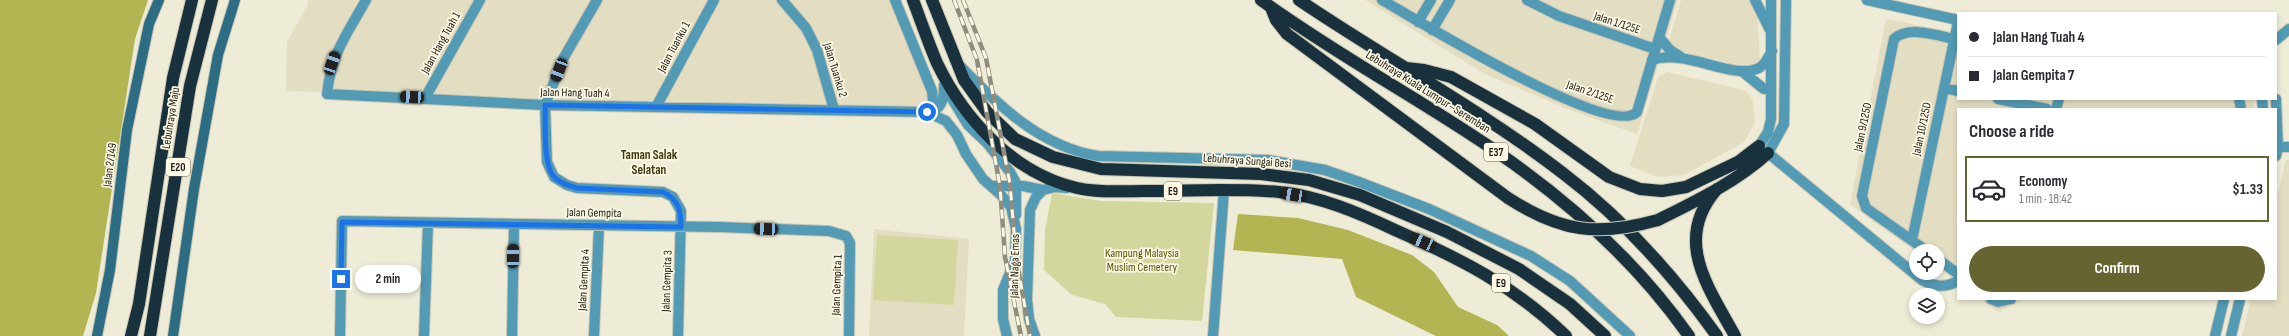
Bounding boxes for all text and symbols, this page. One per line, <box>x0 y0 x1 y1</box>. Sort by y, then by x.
street label: Jalan 1/125E <box>1591 8 1642 38</box>
street label: Jalan Hang Tuah 1 <box>417 9 465 77</box>
street label: Jalan Tuanku 1 <box>654 18 694 76</box>
text: Jalan Hang Tuah 4 <box>1993 28 2085 47</box>
street label: Jalan Tuanku 2 <box>819 40 850 99</box>
street label: Lebuhraya Kuala Lumpur–Seremban <box>1363 47 1493 137</box>
car <box>322 50 342 76</box>
car <box>549 57 569 83</box>
text: Jalan Gempita 7 <box>1993 66 2074 85</box>
street label: Jalan 2/125E <box>1564 77 1616 107</box>
street label: Jalan Hang Tuah 4 <box>539 85 610 101</box>
street label: Lebuhraya Maju <box>159 86 183 150</box>
car <box>400 90 424 104</box>
street label: Jalan 9/125D <box>1850 101 1876 154</box>
street label: Jalan 10/125D <box>1909 101 1935 158</box>
route start <box>918 103 936 121</box>
text: Choose a ride <box>1969 121 2054 142</box>
street label: Jalan 2/149 <box>100 142 120 189</box>
road number: E37 <box>1484 143 1508 161</box>
district label: Taman Salak Selatan <box>621 147 678 178</box>
street label: Lebuhraya Sungai Besi <box>1202 150 1292 172</box>
road number: E20 <box>166 158 190 176</box>
icon: car <box>1971 171 2007 207</box>
text: Economy <box>2019 172 2068 191</box>
text: $1.33 <box>2232 180 2263 199</box>
road number: E9 <box>1164 182 1182 200</box>
car <box>1280 187 1306 203</box>
text: 1 min · 18:42 <box>2019 191 2072 207</box>
street label: Jalan Gempita <box>565 205 622 221</box>
car <box>754 223 778 235</box>
car <box>1410 232 1436 252</box>
street label: Jalan Naga Emas <box>1007 234 1023 299</box>
car <box>507 244 519 268</box>
map controls <box>1909 244 1945 324</box>
button: locate <box>1909 244 1945 280</box>
park label: Kampung Malaysia Muslim Cemetery <box>1105 246 1179 275</box>
button: Confirm <box>1969 246 2265 292</box>
street label: Jalan Gempita 4 <box>575 249 593 312</box>
street label: Jalan Gempita 3 <box>658 250 676 313</box>
street label: Jalan Gempita 1 <box>828 253 846 317</box>
callout: 2 min <box>355 265 421 293</box>
route end <box>332 270 350 288</box>
text: 2 min <box>376 271 400 287</box>
road number: E9 <box>1492 274 1510 292</box>
button: layers <box>1909 288 1945 324</box>

